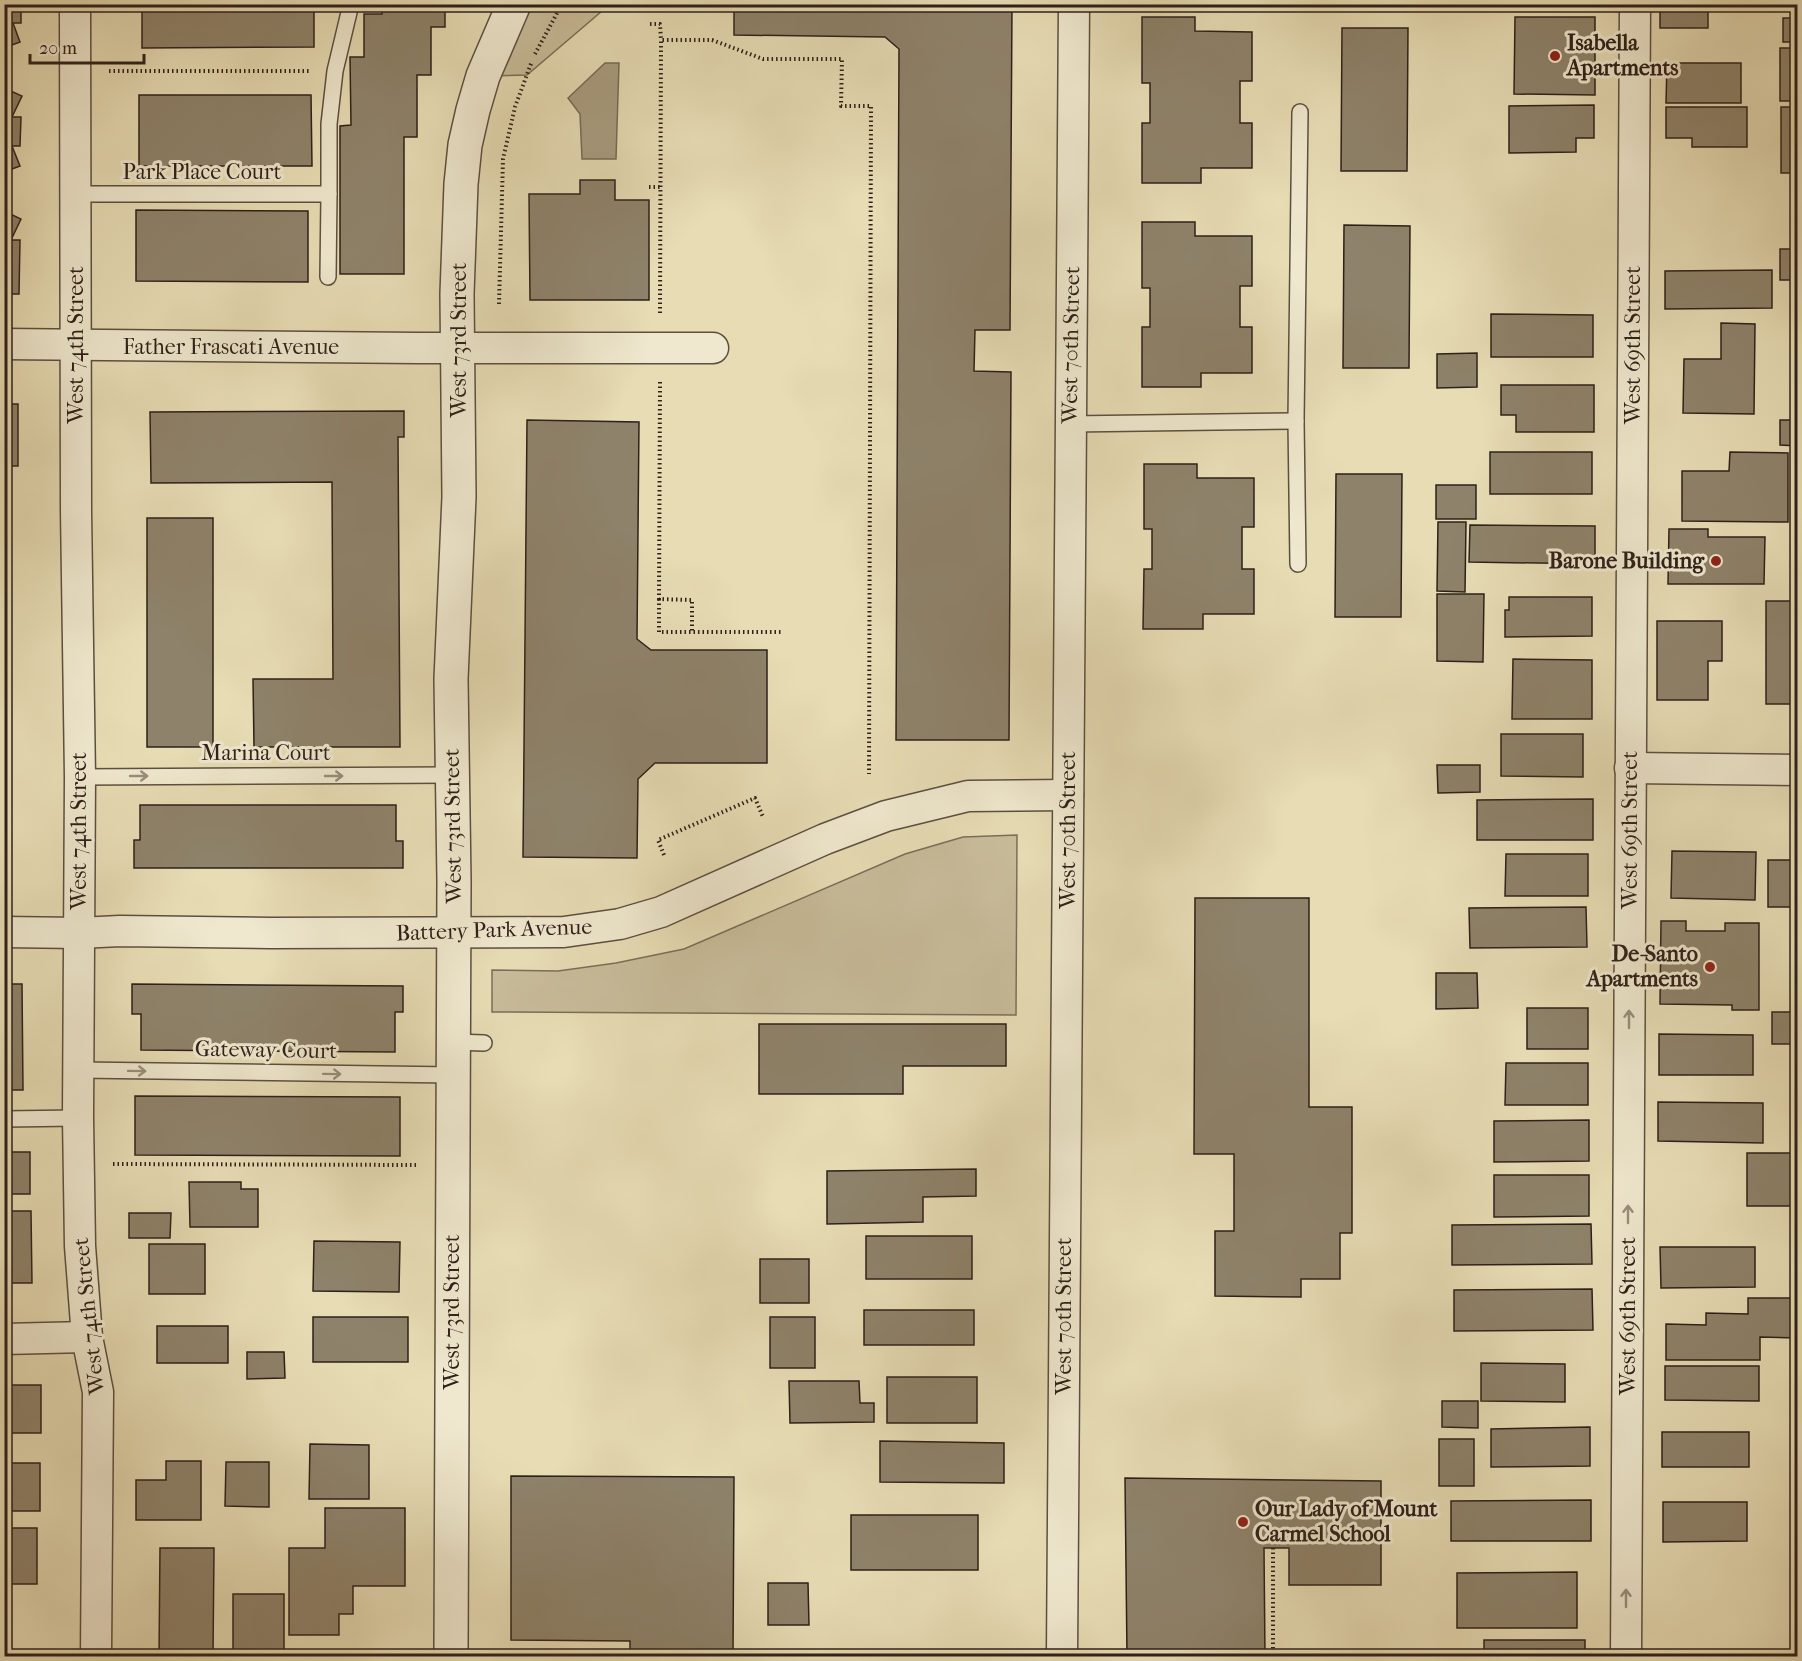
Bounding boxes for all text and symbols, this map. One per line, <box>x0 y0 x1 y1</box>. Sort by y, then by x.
scale bar <box>30 27 144 65</box>
place label: Isabella Apartments <box>1565 30 1678 81</box>
text: 20 m <box>39 38 77 59</box>
marker: Isabella Apartments <box>1548 49 1562 63</box>
street label: Park Place Court <box>123 159 282 185</box>
street label: West 73rd Street <box>446 262 472 419</box>
street label: West 74th Street <box>63 266 89 425</box>
street label: West 70th Street <box>1057 266 1085 425</box>
street label: West 69th Street <box>1620 266 1646 425</box>
street label: Father Frascati Avenue <box>123 334 339 360</box>
place label: Barone Building <box>1549 548 1705 574</box>
marker: Barone Building <box>1709 554 1723 568</box>
street label: Marina Court <box>201 740 331 766</box>
street label: West 73rd Street <box>439 748 467 905</box>
street label: West 70th Street <box>1055 751 1081 910</box>
street label: West 69th Street <box>1617 751 1643 910</box>
street label: West 74th Street <box>66 752 92 911</box>
one-way arrow <box>128 770 148 782</box>
one-way arrow <box>323 770 343 782</box>
street label: Battery Park Avenue <box>395 914 593 946</box>
place label: De-Santo Apartments <box>1585 941 1698 992</box>
marker: De-Santo Apartments <box>1703 960 1717 974</box>
one-way arrow <box>1623 1010 1635 1030</box>
street label: Gateway Court <box>195 1036 337 1064</box>
one-way arrow <box>126 1065 146 1077</box>
one-way arrow <box>321 1068 341 1079</box>
one-way arrow <box>1622 1205 1634 1225</box>
street label: West 73rd Street <box>439 1234 465 1391</box>
street label: West 74th Street <box>68 1236 110 1397</box>
street label: West 70th Street <box>1051 1237 1077 1396</box>
street label: West 69th Street <box>1615 1237 1641 1396</box>
place label: Our Lady of Mount Carmel School <box>1255 1496 1438 1547</box>
marker: Our Lady of Mount Carmel School <box>1236 1515 1250 1529</box>
one-way arrow <box>1620 1589 1632 1609</box>

